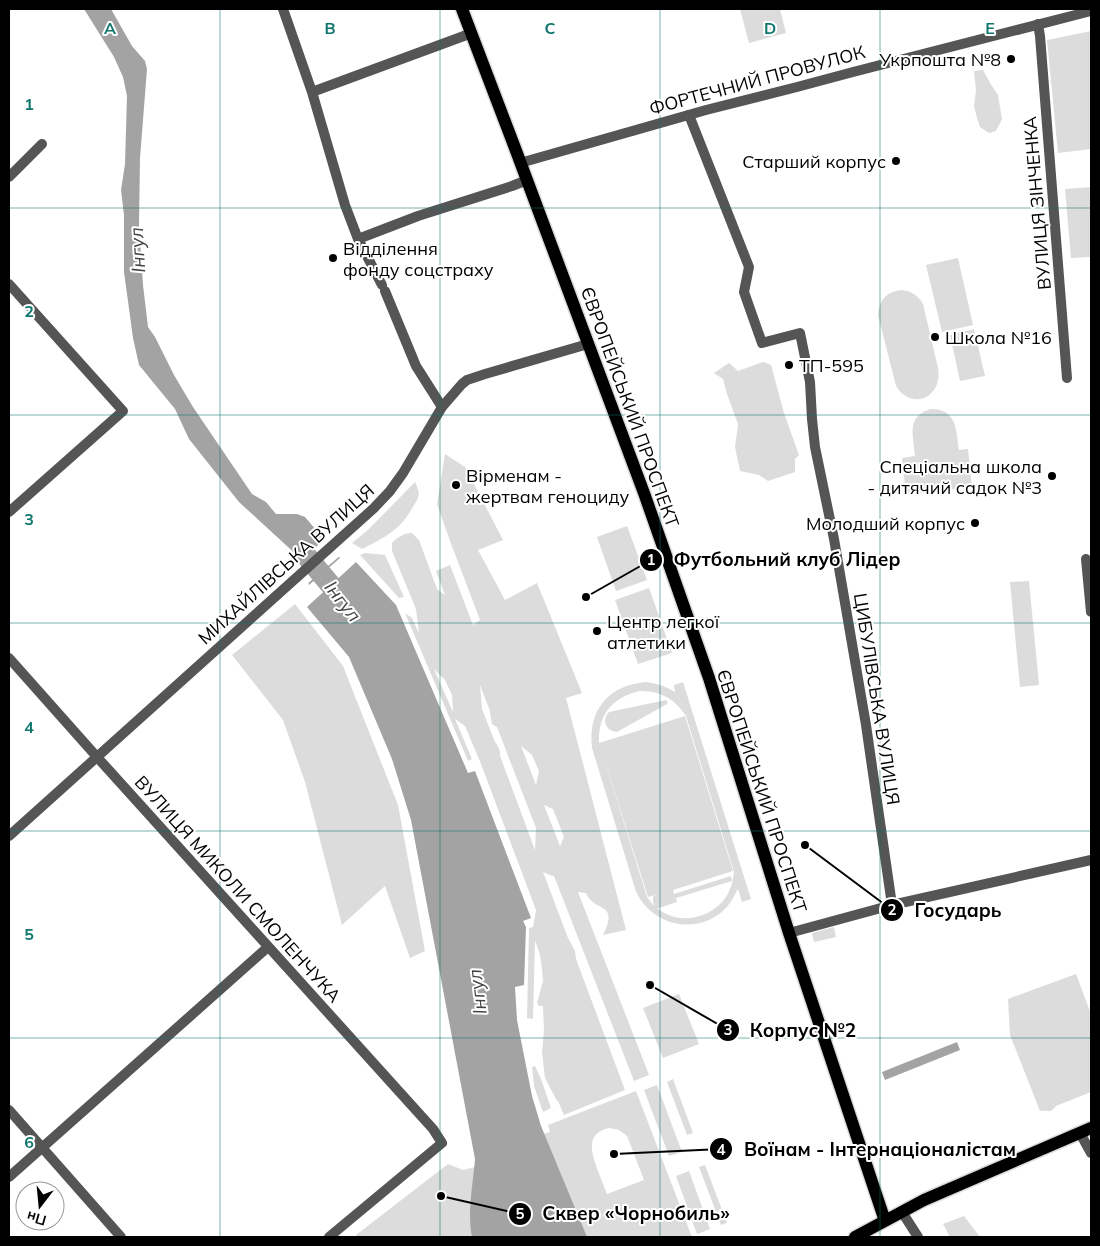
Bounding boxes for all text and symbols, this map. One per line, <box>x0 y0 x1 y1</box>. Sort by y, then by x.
text: A <box>104 18 116 38</box>
text: B <box>324 18 336 38</box>
text: C <box>545 18 556 38</box>
text: D <box>764 18 776 38</box>
text: E <box>985 18 995 38</box>
street label: ФОРТЕЧНИЙ ПРОВУЛОК <box>647 40 868 120</box>
place label: Укрпошта №8 <box>878 48 1001 71</box>
marker: Укрпошта №8 <box>1005 53 1017 65</box>
text: 1 <box>24 94 34 114</box>
street label: ВУЛИЦЯ ЗІНЧЕНКА <box>1018 115 1056 291</box>
place label: Старший корпус <box>742 150 886 173</box>
marker: Старший корпус <box>890 155 902 167</box>
water label: Інгул <box>124 227 150 273</box>
place label: Відділення фонду соцстраху <box>343 237 494 281</box>
marker: Відділення фонду соцстраху <box>327 252 339 264</box>
street label: ЄВРОПЕЙСЬКИЙ ПРОСПЕКТ <box>576 284 684 531</box>
text: 2 <box>24 301 34 321</box>
place label: Школа №16 <box>945 326 1052 349</box>
marker: Школа №16 <box>929 331 941 343</box>
place label: ТП-595 <box>799 354 864 377</box>
marker: ТП-595 <box>783 359 795 371</box>
place label: Спеціальна школа - дитячий садок №3 <box>867 455 1042 499</box>
place label: Вірменам - жертвам геноциду <box>466 464 629 508</box>
marker: Спеціальна школа - дитячий садок №3 <box>1046 470 1058 482</box>
street label: МИХАЙЛІВСЬКА ВУЛИЦЯ <box>193 479 379 649</box>
marker: Вірменам - жертвам геноциду <box>450 479 462 491</box>
text: 3 <box>24 509 34 529</box>
place label: Молодший корпус <box>806 512 965 535</box>
marker: Молодший корпус <box>969 517 981 529</box>
callout: Футбольний клуб Лідер <box>638 543 910 577</box>
text: Футбольний клуб Лідер <box>673 547 901 571</box>
text: 1 <box>646 550 656 569</box>
water label: Інгул <box>320 576 366 626</box>
street label: ЦИБУЛІВСЬКА ВУЛИЦЯ <box>849 591 905 807</box>
place label: Центр легкої атлетики <box>607 610 720 654</box>
marker: Центр легкої атлетики <box>591 625 603 637</box>
street label: ЄВРОПЕЙСЬКИЙ ПРОСПЕКТ <box>712 666 812 916</box>
text: 4 <box>24 717 34 737</box>
street label: ВУЛИЦЯ МИКОЛИ СМОЛЕНЧУКА <box>130 771 346 1007</box>
callout: Государь <box>880 893 1012 927</box>
text: Государь <box>914 898 1002 922</box>
text: 2 <box>887 900 897 919</box>
text: 5 <box>24 924 34 944</box>
water label: Інгул <box>462 968 492 1016</box>
callout: Корпус №2 <box>715 1013 867 1047</box>
text: Корпус №2 <box>750 1018 856 1042</box>
text: 3 <box>723 1020 733 1039</box>
text: 6 <box>24 1132 34 1152</box>
callout: Воїнам - Інтернаціоналістам <box>709 1132 1026 1166</box>
text: Воїнам - Інтернаціоналістам <box>744 1137 1016 1161</box>
text: 4 <box>716 1140 726 1159</box>
north arrow <box>15 1181 65 1231</box>
callout: Сквер «Чорнобиль» <box>507 1197 740 1231</box>
text: Сквер «Чорнобиль» <box>542 1201 730 1225</box>
text: 5 <box>515 1204 525 1223</box>
text: Пн <box>25 1207 48 1230</box>

